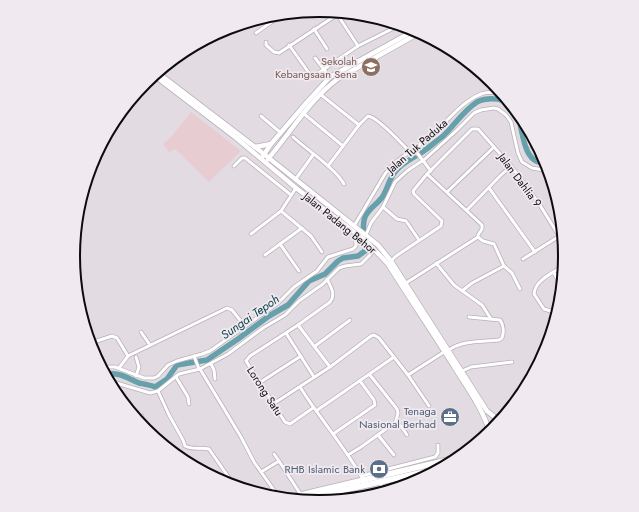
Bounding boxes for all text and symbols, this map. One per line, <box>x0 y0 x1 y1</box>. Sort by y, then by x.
place label: Sekolah Kebangsaan Sena <box>275 53 357 82</box>
school or university icon: Sekolah Kebangsaan Sena <box>360 56 382 78</box>
street label: Jalan Tuk Paduka <box>382 115 451 178</box>
street label: Jalan Dahlia 9 <box>493 148 546 210</box>
street label: Jalan Padang Behor <box>298 187 380 258</box>
water label: Sungai Tepoh <box>217 290 283 344</box>
street label: Lorong Satu <box>243 363 287 419</box>
place label: Tenaga Nasional Berhad <box>359 403 436 432</box>
office icon: Tenaga Nasional Berhad <box>439 406 461 428</box>
bank icon: RHB Islamic Bank <box>368 458 390 480</box>
place label: RHB Islamic Bank <box>285 461 365 477</box>

